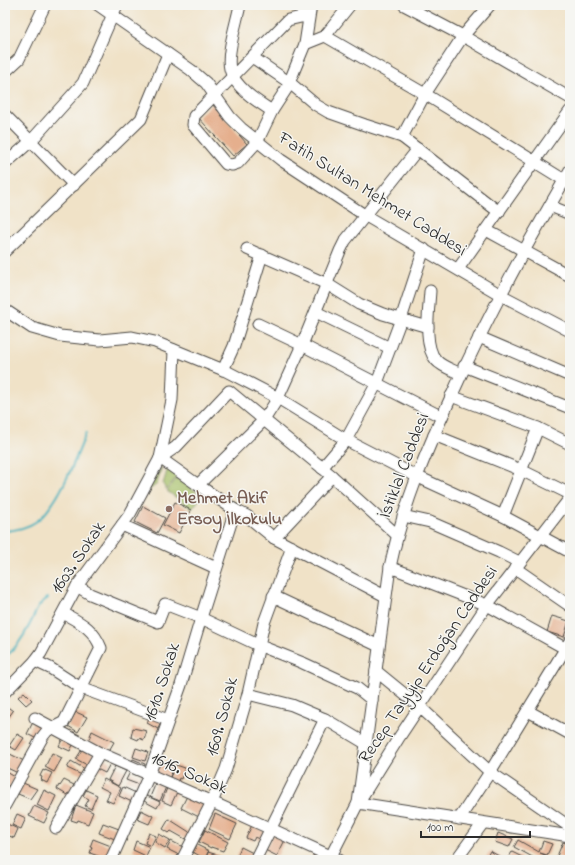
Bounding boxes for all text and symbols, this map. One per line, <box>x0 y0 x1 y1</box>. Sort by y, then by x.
street label: Fatih Sultan Mehmet Caddesi <box>272 126 471 264</box>
street label: İstiklal Caddesi <box>373 409 437 523</box>
place label: Mehmet Akif Ersoy İlkokulu <box>177 486 282 534</box>
marker: Mehmet Akif Ersoy İlkokulu <box>164 504 174 514</box>
street label: 1603. Sokak <box>45 516 113 600</box>
street label: Recep Tayyip Erdoğan Caddesi <box>353 561 506 770</box>
street label: 1610. Sokak <box>138 639 188 725</box>
street label: 1609. Sokak <box>200 674 246 759</box>
street label: 1616. Sokak <box>146 746 232 802</box>
scale bar <box>421 813 530 839</box>
text: 100 m <box>427 819 454 837</box>

